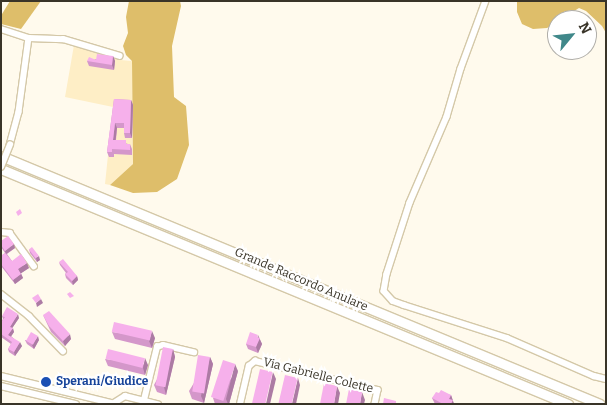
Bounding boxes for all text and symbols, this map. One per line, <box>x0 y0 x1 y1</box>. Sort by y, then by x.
north arrow <box>547 10 597 60</box>
text: N <box>575 19 595 37</box>
street label: Grande Raccordo Anulare <box>232 245 370 315</box>
street label: Via Gabrielle Colette <box>261 355 375 397</box>
place label: Sperani/Giudice <box>56 375 148 389</box>
marker: Sperani/Giudice <box>40 376 52 388</box>

